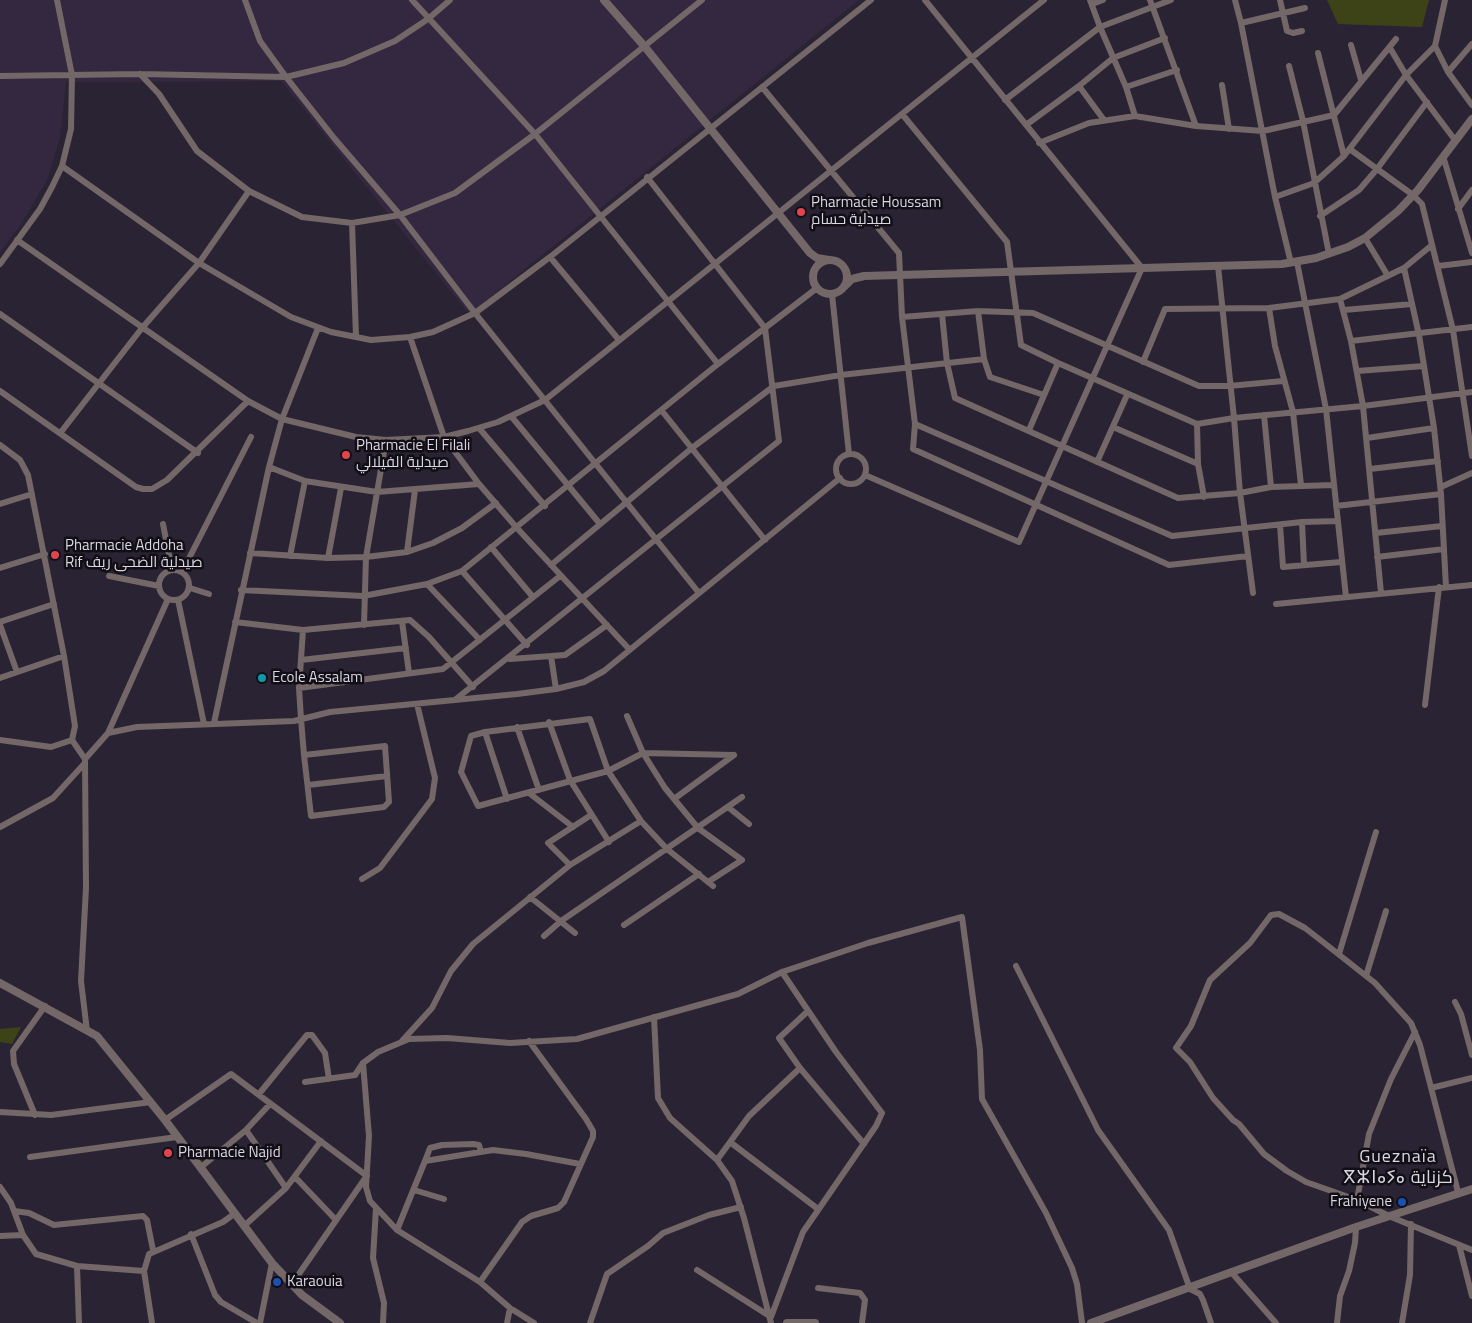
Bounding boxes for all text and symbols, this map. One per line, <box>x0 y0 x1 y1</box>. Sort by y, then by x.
place label: Pharmacie Houssam صيدلية حسام <box>811 194 941 229</box>
marker: Pharmacie Houssam صيدلية حسام <box>795 206 807 218</box>
place label: Pharmacie El Filali صيدلية الفيلالي <box>356 437 470 472</box>
marker: Pharmacie El Filali صيدلية الفيلالي <box>340 449 352 461</box>
place label: Pharmacie Addoha Rif صيدلية الضحى ريف <box>65 537 203 572</box>
marker: Pharmacie Addoha Rif صيدلية الضحى ريف <box>49 549 61 561</box>
place label: Ecole Assalam <box>272 669 363 687</box>
marker: Ecole Assalam <box>256 672 268 684</box>
place label: Pharmacie Najid <box>178 1144 281 1162</box>
marker: Pharmacie Najid <box>162 1147 174 1159</box>
district label: Gueznaïa ⴳⵣⵏⴰⵢⴰ كزناية <box>1347 1147 1449 1190</box>
place label: Frahiyene <box>1330 1193 1392 1211</box>
marker: Frahiyene <box>1396 1196 1408 1208</box>
place label: Karaouia <box>287 1273 342 1291</box>
marker: Karaouia <box>271 1276 283 1288</box>

